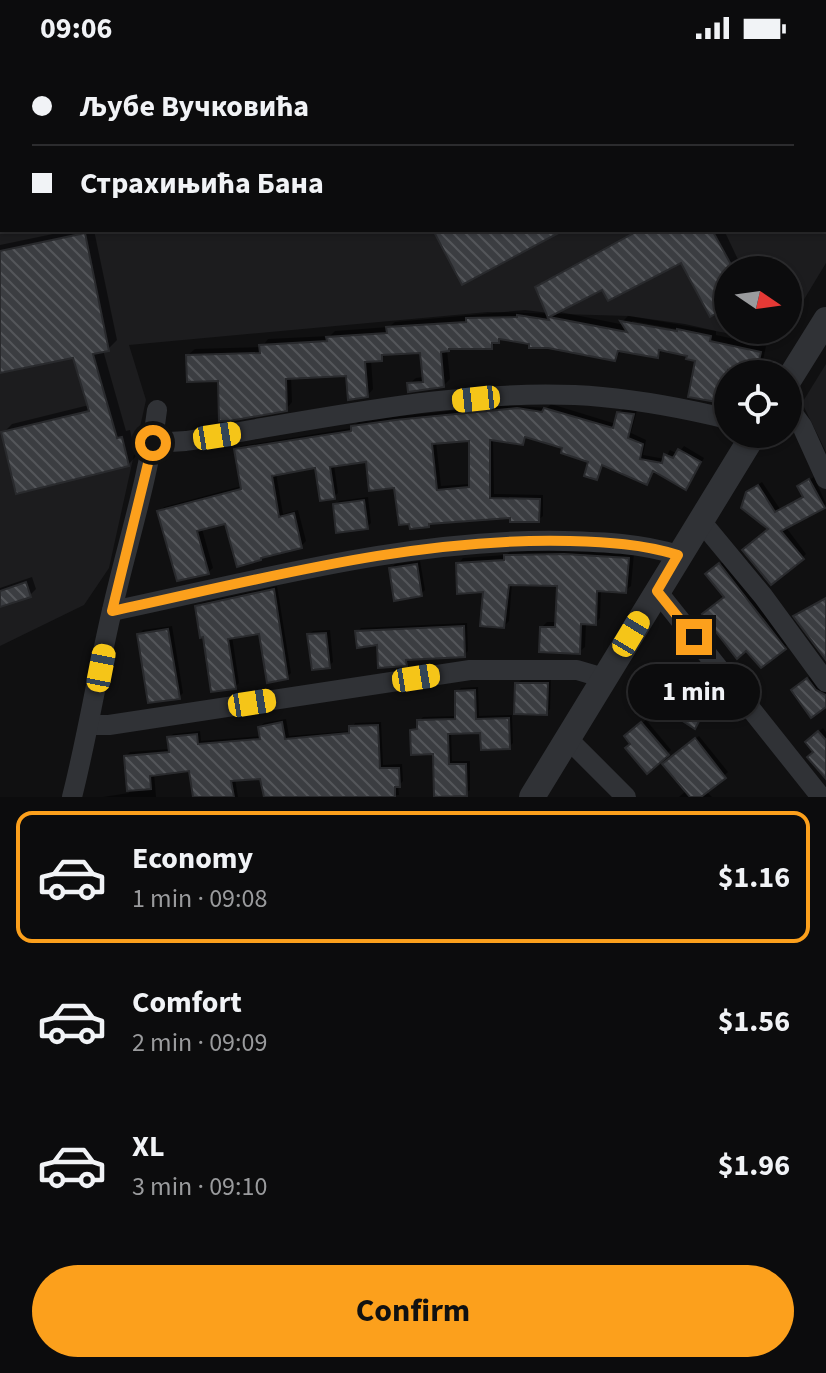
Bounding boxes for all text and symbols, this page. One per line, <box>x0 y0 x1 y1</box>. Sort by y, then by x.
text: 09:06 <box>40 7 112 50</box>
text: Љубе Вучковића <box>80 85 309 128</box>
text: Страхињића Бана <box>80 162 324 205</box>
north arrow <box>714 256 802 344</box>
map controls <box>714 256 802 448</box>
button: locate <box>714 360 802 448</box>
car <box>451 385 501 413</box>
car <box>191 420 243 452</box>
route start <box>135 425 171 461</box>
car <box>608 607 654 661</box>
route end <box>676 619 712 655</box>
car <box>85 642 117 694</box>
car <box>390 662 442 694</box>
callout: 1 min <box>628 665 760 721</box>
text: 1 min <box>662 673 726 710</box>
car <box>226 687 278 719</box>
text: Economy <box>132 837 253 880</box>
icon: car <box>36 841 108 913</box>
text: $1.16 <box>718 856 790 899</box>
text: 1 min · 09:08 <box>132 880 267 917</box>
text: Comfort <box>132 981 242 1024</box>
icon: car <box>36 985 108 1057</box>
text: $1.56 <box>718 1000 790 1043</box>
text: 2 min · 09:09 <box>132 1024 267 1061</box>
text: XL <box>132 1125 165 1168</box>
icon: car <box>36 1129 108 1201</box>
text: $1.96 <box>718 1144 790 1187</box>
text: 3 min · 09:10 <box>132 1168 267 1205</box>
button: Confirm <box>32 1265 794 1357</box>

